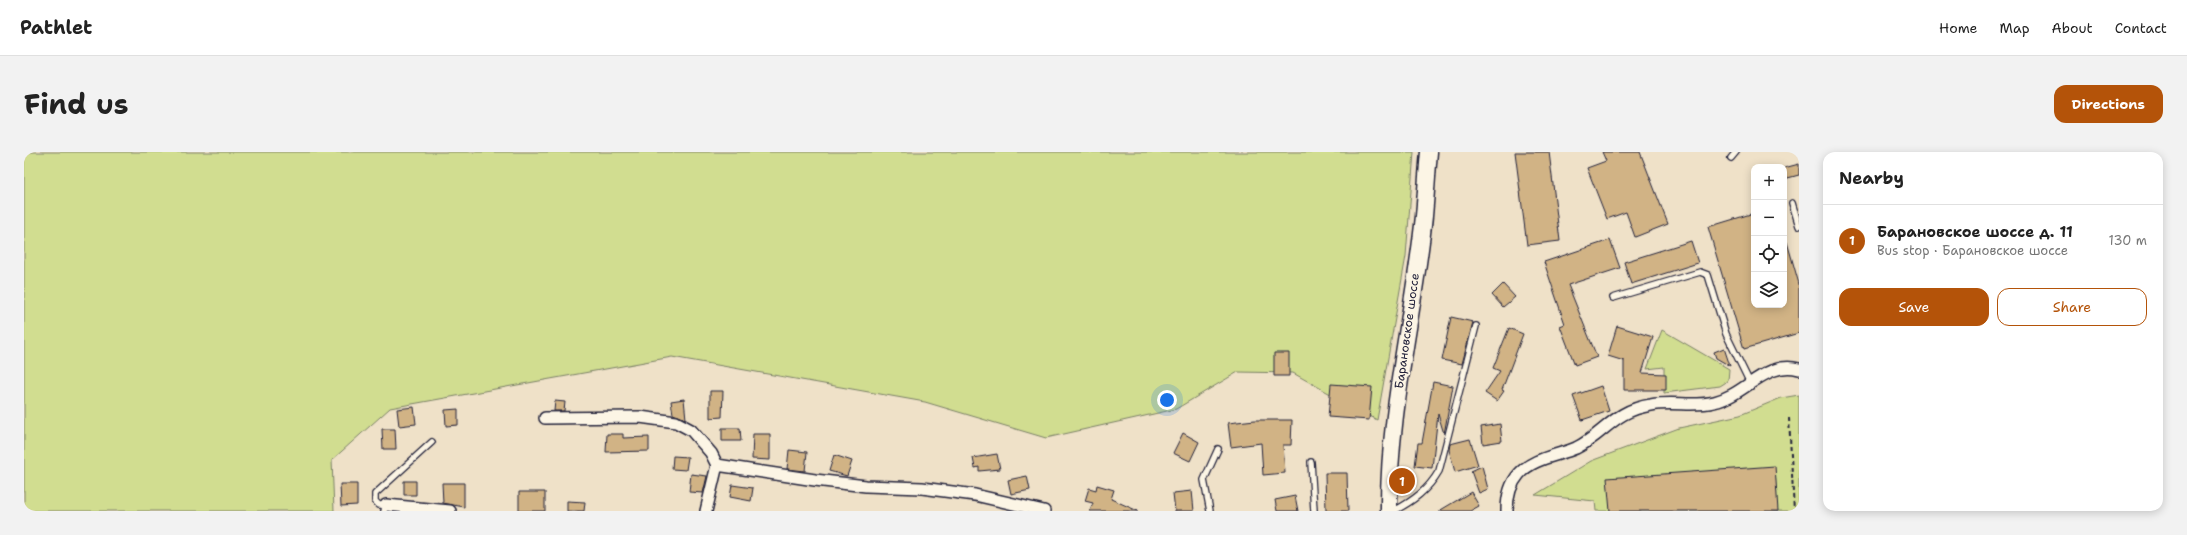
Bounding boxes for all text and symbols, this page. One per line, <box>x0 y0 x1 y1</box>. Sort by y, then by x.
text: Pathlet <box>20 15 92 40</box>
text: Home <box>1939 19 1978 37</box>
text: Map <box>2000 19 2030 37</box>
text: About <box>2052 19 2093 37</box>
text: Contact <box>2115 19 2167 37</box>
text: Find us <box>24 85 129 123</box>
button: Directions <box>2054 85 2163 123</box>
map controls <box>1751 164 1787 308</box>
button: + <box>1751 164 1787 200</box>
text: Nearby <box>1839 167 1904 189</box>
button: − <box>1751 200 1787 236</box>
text: Барановское шоссе д. 11 <box>1877 222 2073 242</box>
text: 1 <box>1849 232 1855 249</box>
text: 130 m <box>2109 232 2147 249</box>
button: locate <box>1751 236 1787 272</box>
text: Bus stop · Барановское шоссе <box>1877 242 2068 259</box>
street label: Барановское шоссе <box>1391 272 1423 390</box>
button: layers <box>1751 272 1787 308</box>
button: Save <box>1839 288 1989 326</box>
button: Share <box>1997 288 2147 326</box>
your location <box>1157 390 1177 410</box>
pin: 1 <box>1389 466 1415 496</box>

